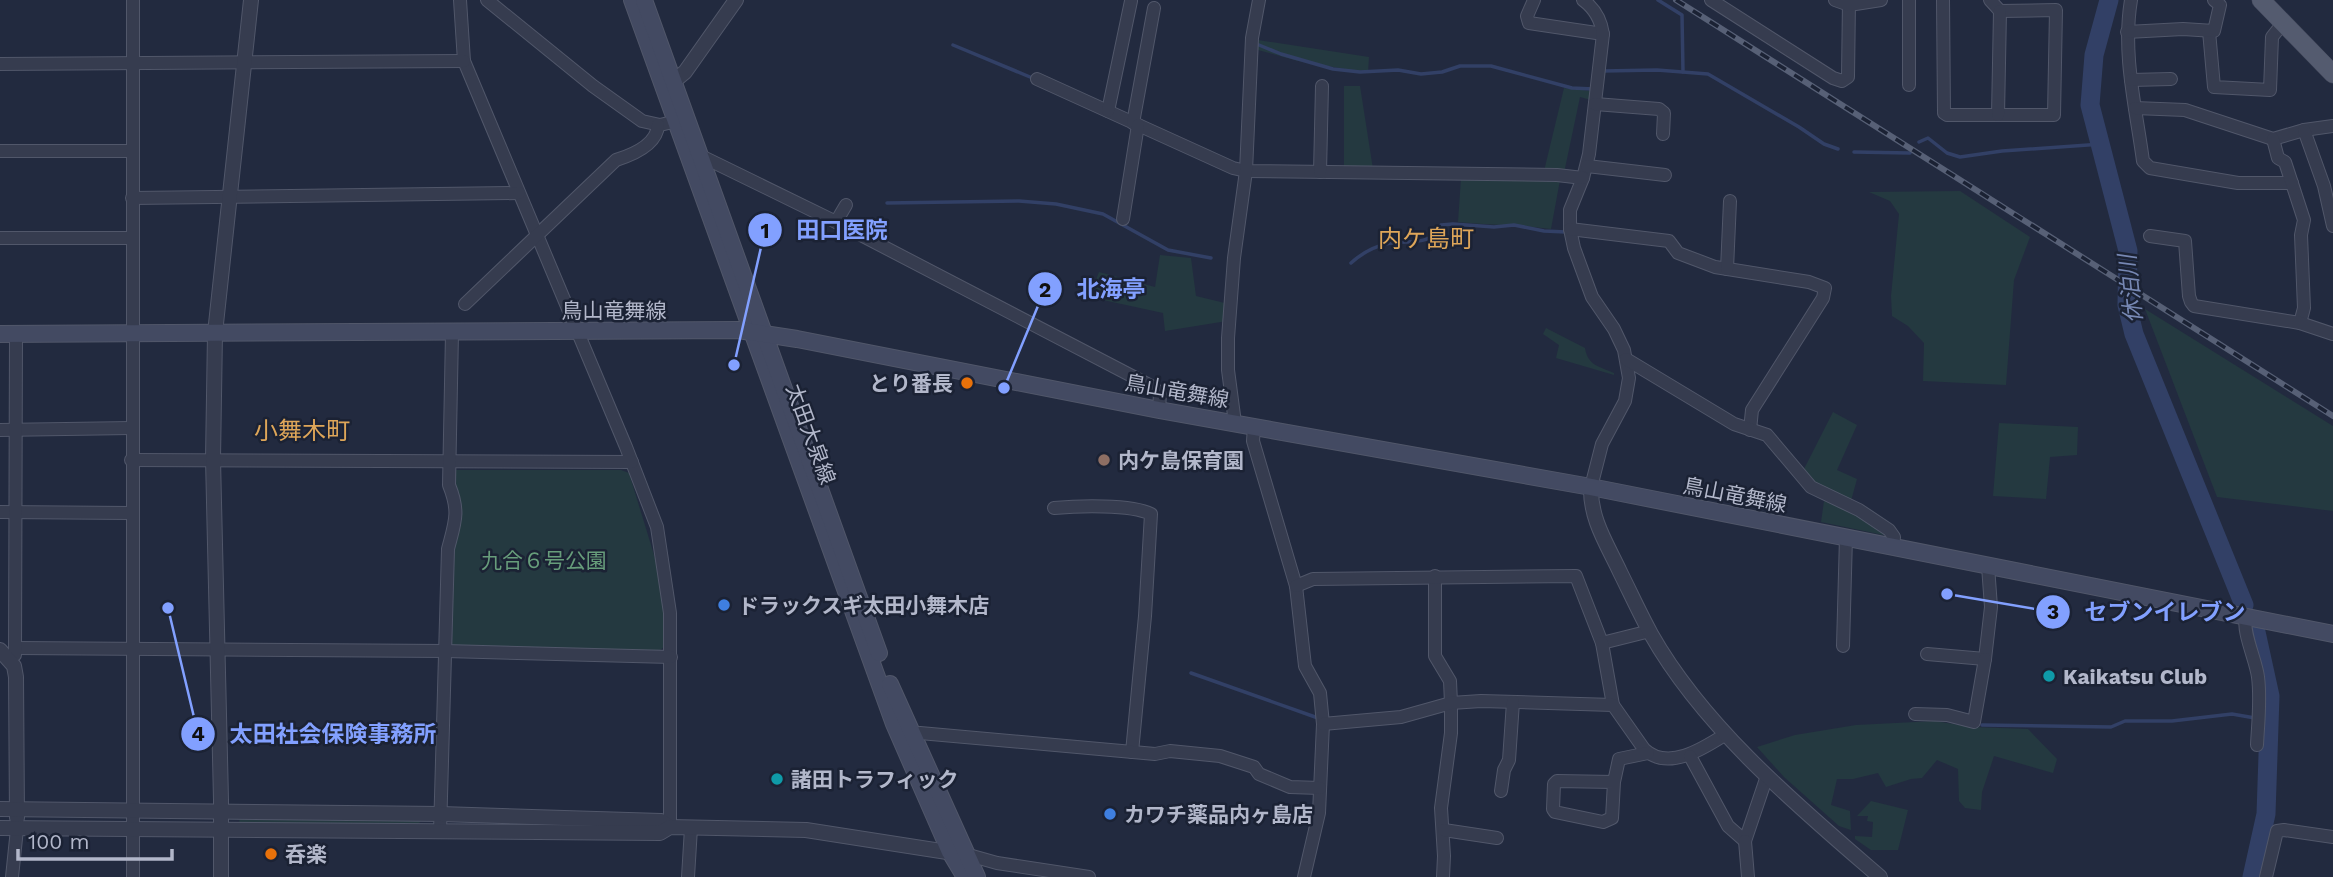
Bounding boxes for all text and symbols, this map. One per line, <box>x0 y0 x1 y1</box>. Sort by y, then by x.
callout: 田口医院 <box>747 208 902 252</box>
text: 田口医院 <box>796 217 888 244</box>
text: 1 <box>760 218 770 243</box>
district label: 内ケ島町 <box>1378 225 1474 253</box>
water label: 休泊川 <box>2114 250 2148 325</box>
callout: 北海亭 <box>1027 267 1159 311</box>
text: 北海亭 <box>1077 276 1146 303</box>
text: 2 <box>1039 277 1051 302</box>
street label: 鳥山竜舞線 <box>562 298 667 323</box>
street label: 鳥山竜舞線 <box>1123 370 1231 412</box>
place label: とり番長 <box>869 371 953 396</box>
marker: とり番長 <box>959 375 975 391</box>
street label: 太田大泉線 <box>781 380 841 488</box>
district label: 小舞木町 <box>254 417 350 445</box>
place label: 内ケ島保育園 <box>1118 448 1244 473</box>
marker: 内ケ島保育園 <box>1096 452 1112 468</box>
street label: 鳥山竜舞線 <box>1681 473 1789 517</box>
park label: 九合６号公園 <box>481 548 607 573</box>
callout: セブンイレブン <box>2035 590 2259 634</box>
place label: ドラックスギ太田小舞木店 <box>738 593 989 618</box>
marker: ドラックスギ太田小舞木店 <box>716 597 732 613</box>
text: 3 <box>2047 599 2059 624</box>
text: セブンイレブン <box>2085 599 2246 626</box>
place label: Kaikatsu Club <box>2063 664 2207 689</box>
marker: Kaikatsu Club <box>2041 668 2057 684</box>
callout: 太田社会保険事務所 <box>180 712 450 756</box>
text: 4 <box>191 721 205 746</box>
text: 太田社会保険事務所 <box>230 721 437 748</box>
place label: 諸田トラフィック <box>791 767 959 792</box>
marker: 諸田トラフィック <box>769 771 785 787</box>
place label: カワチ薬品内ヶ島店 <box>1124 802 1313 827</box>
marker: カワチ薬品内ヶ島店 <box>1102 806 1118 822</box>
scale bar <box>18 818 172 862</box>
text: 100 m <box>28 829 90 854</box>
place label: 呑楽 <box>285 842 327 867</box>
marker: 呑楽 <box>263 846 279 862</box>

